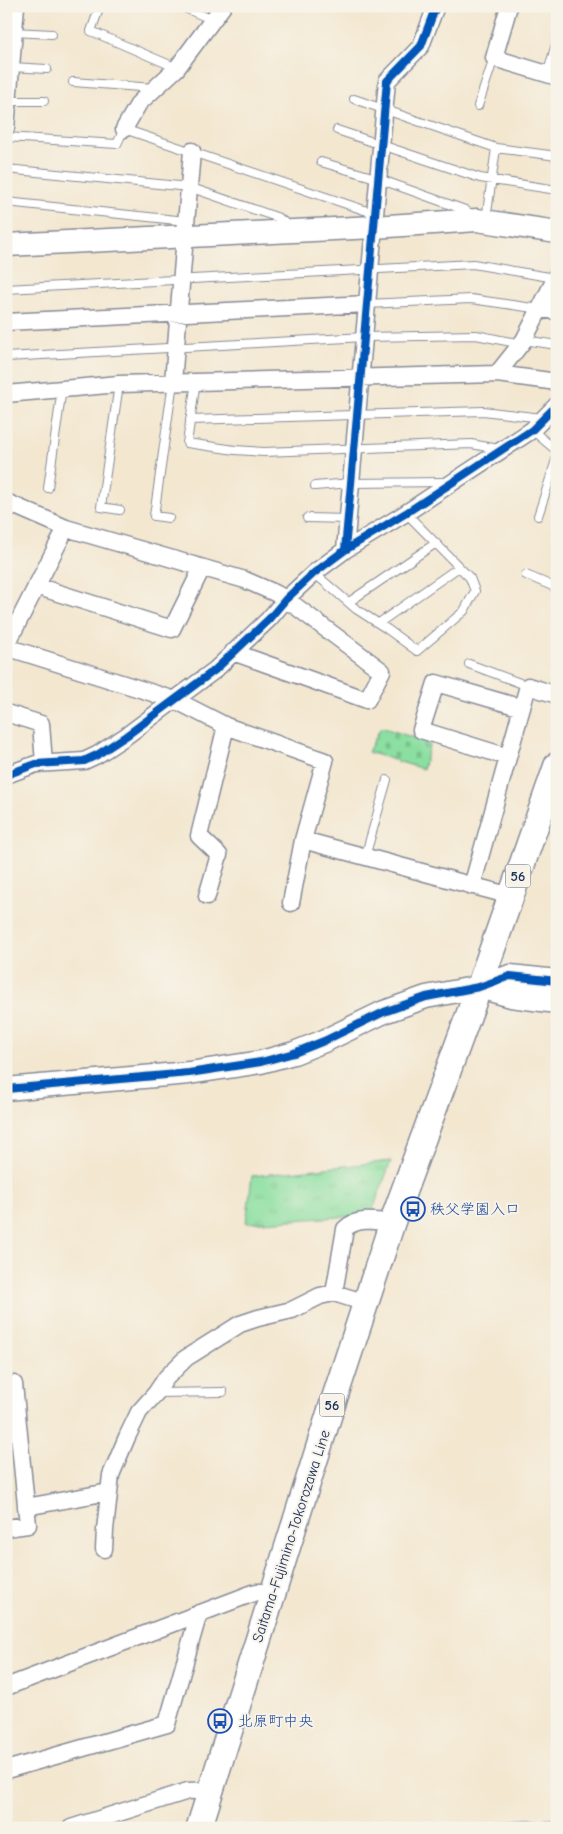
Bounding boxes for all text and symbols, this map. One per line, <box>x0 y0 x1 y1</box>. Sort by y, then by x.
road number: 56 <box>506 864 530 888</box>
bus stop icon: 秩父学園入口 <box>400 1196 426 1222</box>
place label: 秩父学園入口 <box>430 1200 520 1218</box>
road number: 56 <box>320 1394 344 1416</box>
street label: Saitama-Fujimino-Tokorozawa Line <box>248 1427 334 1644</box>
bus stop icon: 北原町中央 <box>207 1708 233 1734</box>
place label: 北原町中央 <box>238 1712 313 1730</box>

